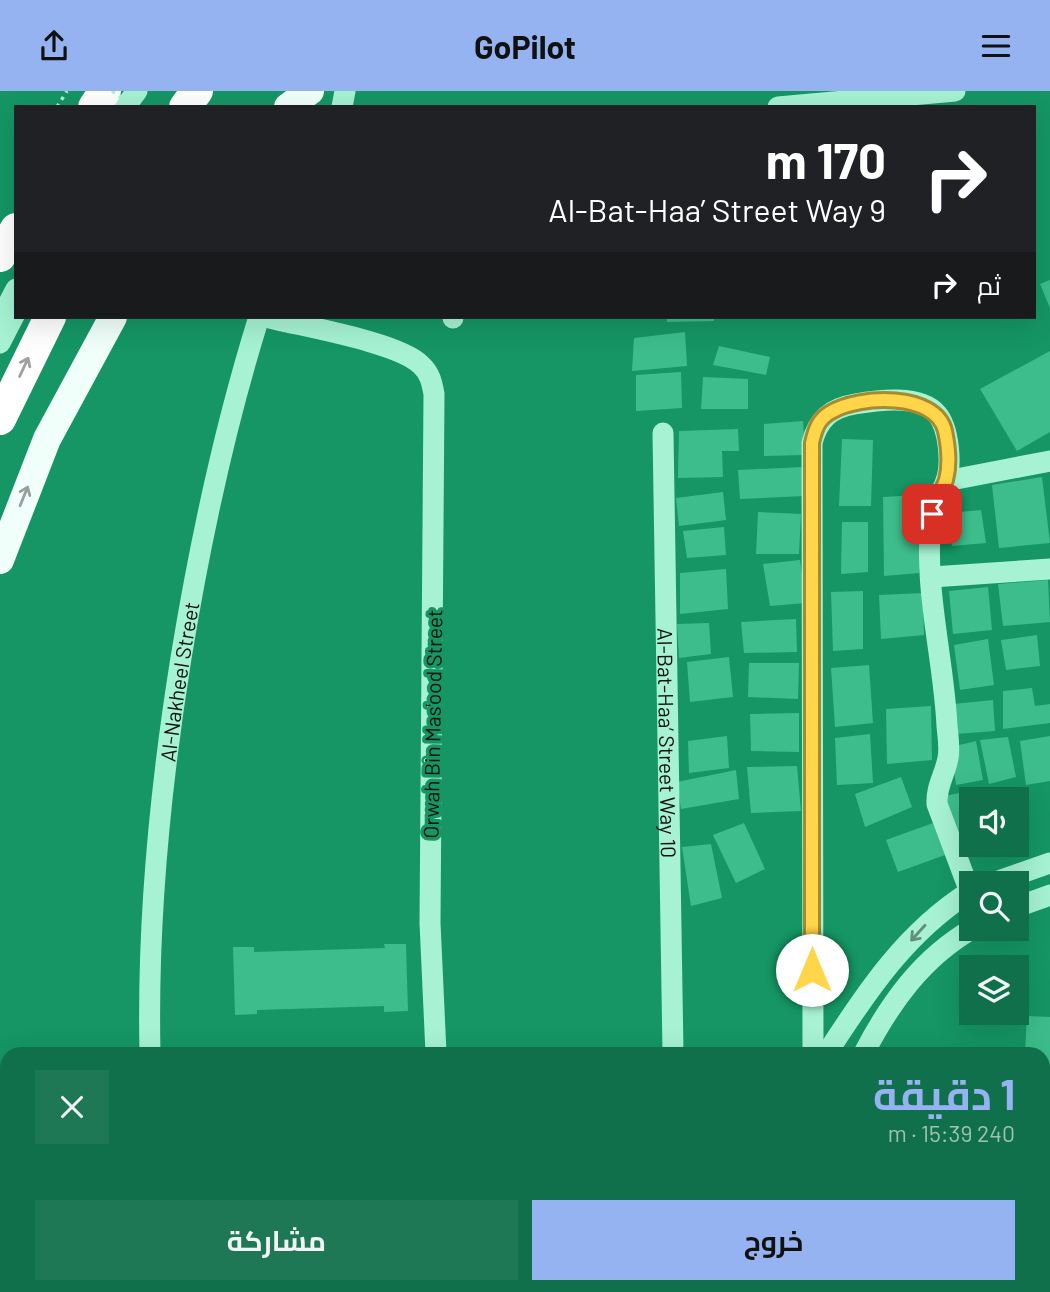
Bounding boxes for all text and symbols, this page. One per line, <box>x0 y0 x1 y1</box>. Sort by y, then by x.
icon: share <box>35 27 73 65</box>
text: GoPilot <box>474 27 576 65</box>
icon: menu <box>977 27 1015 65</box>
text: 170 m <box>766 130 886 189</box>
icon: right <box>910 133 1001 224</box>
text: Al-Bat-Haa’ Street Way 9 <box>548 190 886 228</box>
icon: right <box>925 266 963 304</box>
text: ثم <box>977 269 1001 300</box>
one-way arrow <box>18 357 31 378</box>
pin <box>902 484 962 544</box>
one-way arrow <box>18 486 31 507</box>
icon: arrive <box>913 495 951 533</box>
street label: Al-Nakheel Street <box>154 600 203 763</box>
street label: Orwah Bin Mas'ood Street <box>418 609 446 839</box>
street label: Al-Bat-Haa’ Street Way 10 <box>654 628 682 858</box>
map controls <box>959 787 1029 1025</box>
button: sound <box>959 787 1029 857</box>
button: search <box>959 871 1029 941</box>
one-way arrow <box>909 924 926 941</box>
position arrow <box>775 933 849 1007</box>
button: layers <box>959 955 1029 1025</box>
text: 1 دقيقة <box>873 1068 1015 1118</box>
button: close <box>35 1070 109 1144</box>
text: 240 m · 15:39 <box>888 1119 1015 1147</box>
button: مشاركة <box>35 1200 518 1280</box>
button: خروج <box>532 1200 1015 1280</box>

